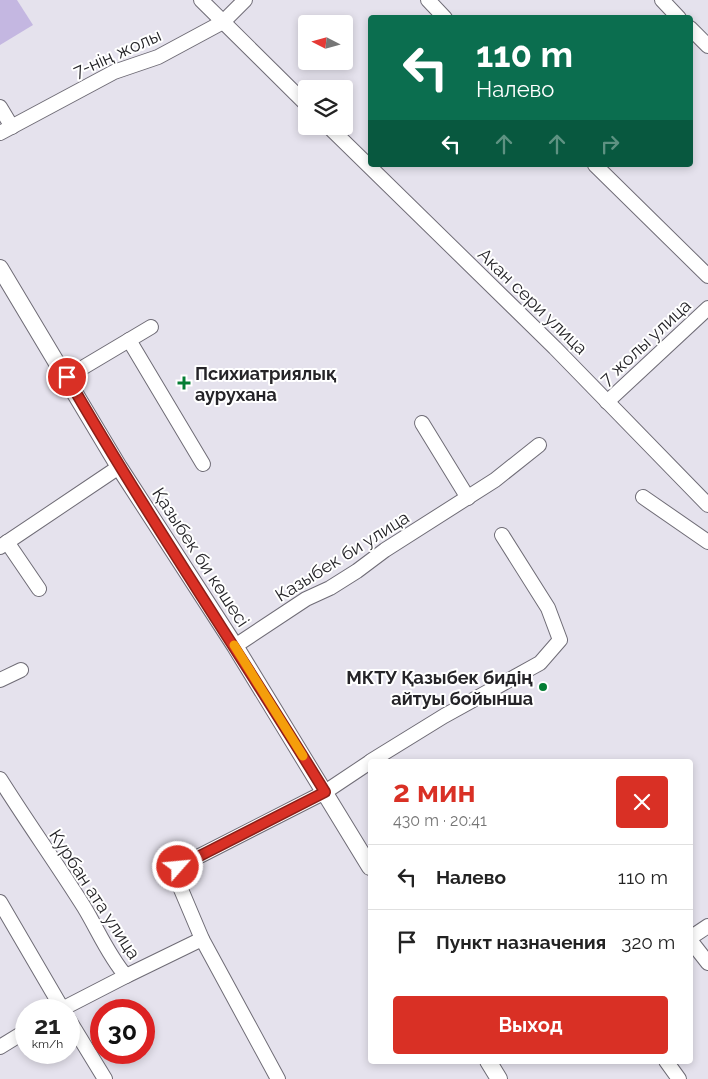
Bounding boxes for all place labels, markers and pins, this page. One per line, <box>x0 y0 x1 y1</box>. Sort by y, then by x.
pin <box>46 356 88 398</box>
place label: Психиатриялық аурухана <box>195 363 337 405</box>
marker: Психиатриялық аурухана <box>177 376 191 390</box>
place label: МКТУ Қазыбек бидің айтуы бойынша <box>346 667 533 709</box>
marker: МКТУ Қазыбек бидің айтуы бойынша <box>537 681 549 693</box>

